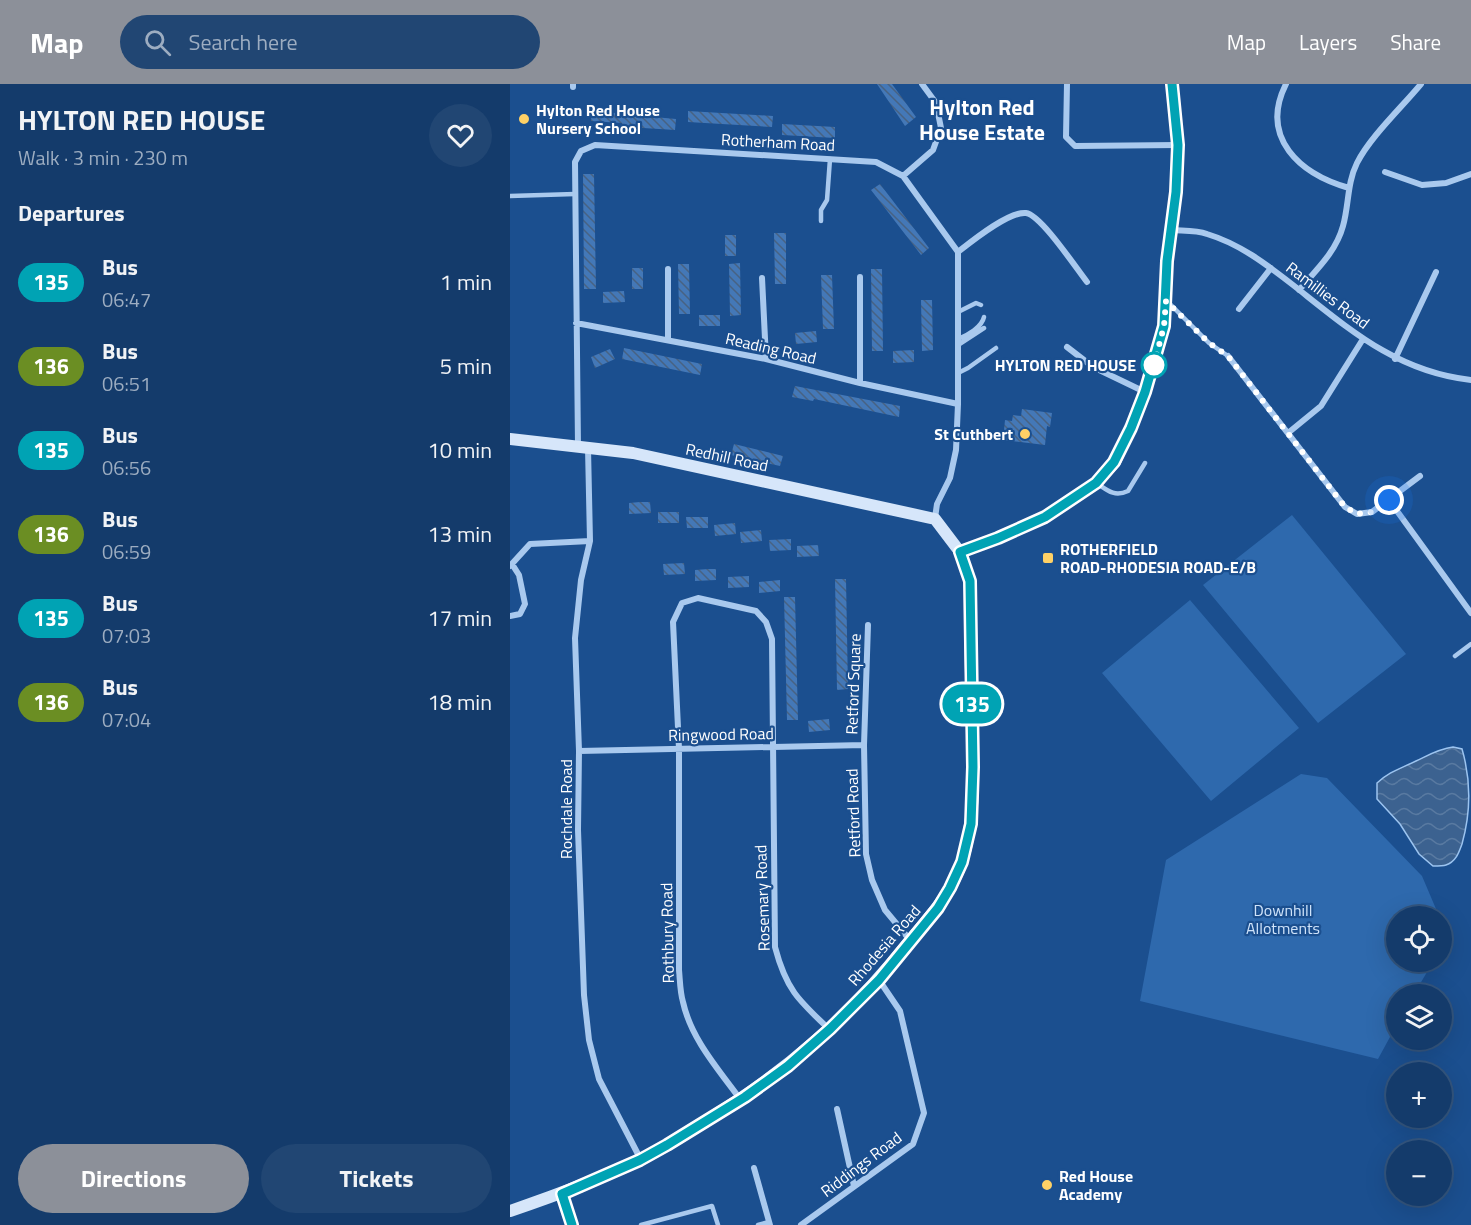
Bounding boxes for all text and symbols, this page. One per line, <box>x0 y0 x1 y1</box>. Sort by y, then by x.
search box <box>120 15 540 69</box>
text: Map <box>30 21 84 64</box>
text: Search here <box>189 25 298 59</box>
icon: search <box>141 26 174 59</box>
text: Map <box>1227 26 1266 58</box>
text: Layers <box>1299 26 1357 58</box>
text: Share <box>1390 26 1441 58</box>
district label: Hylton Red House Estate <box>919 90 1045 149</box>
text: HYLTON RED HOUSE <box>18 98 265 141</box>
place label: Hylton Red House Nursery School <box>536 98 660 140</box>
button: heart <box>429 104 492 167</box>
marker: Hylton Red House Nursery School <box>517 112 531 126</box>
street label: Rotherham Road <box>720 127 836 157</box>
text: Walk · 3 min · 230 m <box>18 142 188 173</box>
text: Departures <box>18 196 125 230</box>
text: Bus <box>102 250 138 284</box>
street label: Ramillies Road <box>1281 256 1375 334</box>
text: 1 min <box>440 265 492 299</box>
text: 135 <box>33 266 69 298</box>
text: 06:47 <box>102 284 151 315</box>
street label: Reading Road <box>723 326 819 370</box>
text: Bus <box>102 334 138 368</box>
text: 5 min <box>440 349 492 383</box>
text: 136 <box>33 350 69 382</box>
marker: HYLTON RED HOUSE <box>1141 352 1167 378</box>
place label: HYLTON RED HOUSE <box>995 353 1136 377</box>
text: 06:51 <box>102 368 151 399</box>
text: Bus <box>102 418 138 452</box>
place label: St Cuthbert <box>934 422 1013 446</box>
marker: St Cuthbert <box>1018 427 1032 441</box>
text: 10 min <box>427 433 492 467</box>
text: 135 <box>33 434 69 466</box>
street label: Redhill Road <box>683 437 771 477</box>
text: 06:56 <box>102 452 151 483</box>
your location <box>1374 485 1404 515</box>
text: Bus <box>102 502 138 536</box>
text: 13 min <box>427 517 492 551</box>
text: 136 <box>33 518 69 550</box>
text: 06:59 <box>102 536 151 567</box>
place label: ROTHERFIELD ROAD-RHODESIA ROAD-E/B <box>1060 537 1256 579</box>
marker: ROTHERFIELD ROAD-RHODESIA ROAD-E/B <box>1041 551 1055 565</box>
text: Bus <box>102 586 138 620</box>
text: 17 min <box>427 601 492 635</box>
text: 135 <box>33 602 69 634</box>
text: 07:03 <box>102 620 151 651</box>
street label: Retford Square <box>839 633 867 735</box>
text: Bus <box>102 670 138 704</box>
line badge: 135 <box>938 684 1006 724</box>
text: 18 min <box>427 685 492 719</box>
text: 136 <box>33 686 69 718</box>
text: 135 <box>954 688 990 720</box>
text: 07:04 <box>102 704 151 735</box>
street label: Ringwood Road <box>668 721 774 747</box>
street label: Rochdale Road <box>554 759 578 859</box>
street label: Retford Road <box>839 768 867 858</box>
street label: Rosemary Road <box>748 844 776 952</box>
street label: Rothbury Road <box>654 882 680 984</box>
park label: Downhill Allotments <box>1246 898 1320 940</box>
street label: Rhodesia Road <box>842 899 926 991</box>
map controls <box>1386 906 1452 1206</box>
button: locate <box>1386 906 1452 972</box>
button: layers <box>1386 984 1452 1050</box>
button: + <box>1386 1062 1452 1128</box>
street label: Riddings Road <box>815 1125 907 1203</box>
button: − <box>1386 1140 1452 1206</box>
button: Directions <box>18 1144 249 1213</box>
button: Tickets <box>261 1144 492 1213</box>
place label: Red House Academy <box>1059 1164 1133 1206</box>
marker: Red House Academy <box>1040 1178 1054 1192</box>

